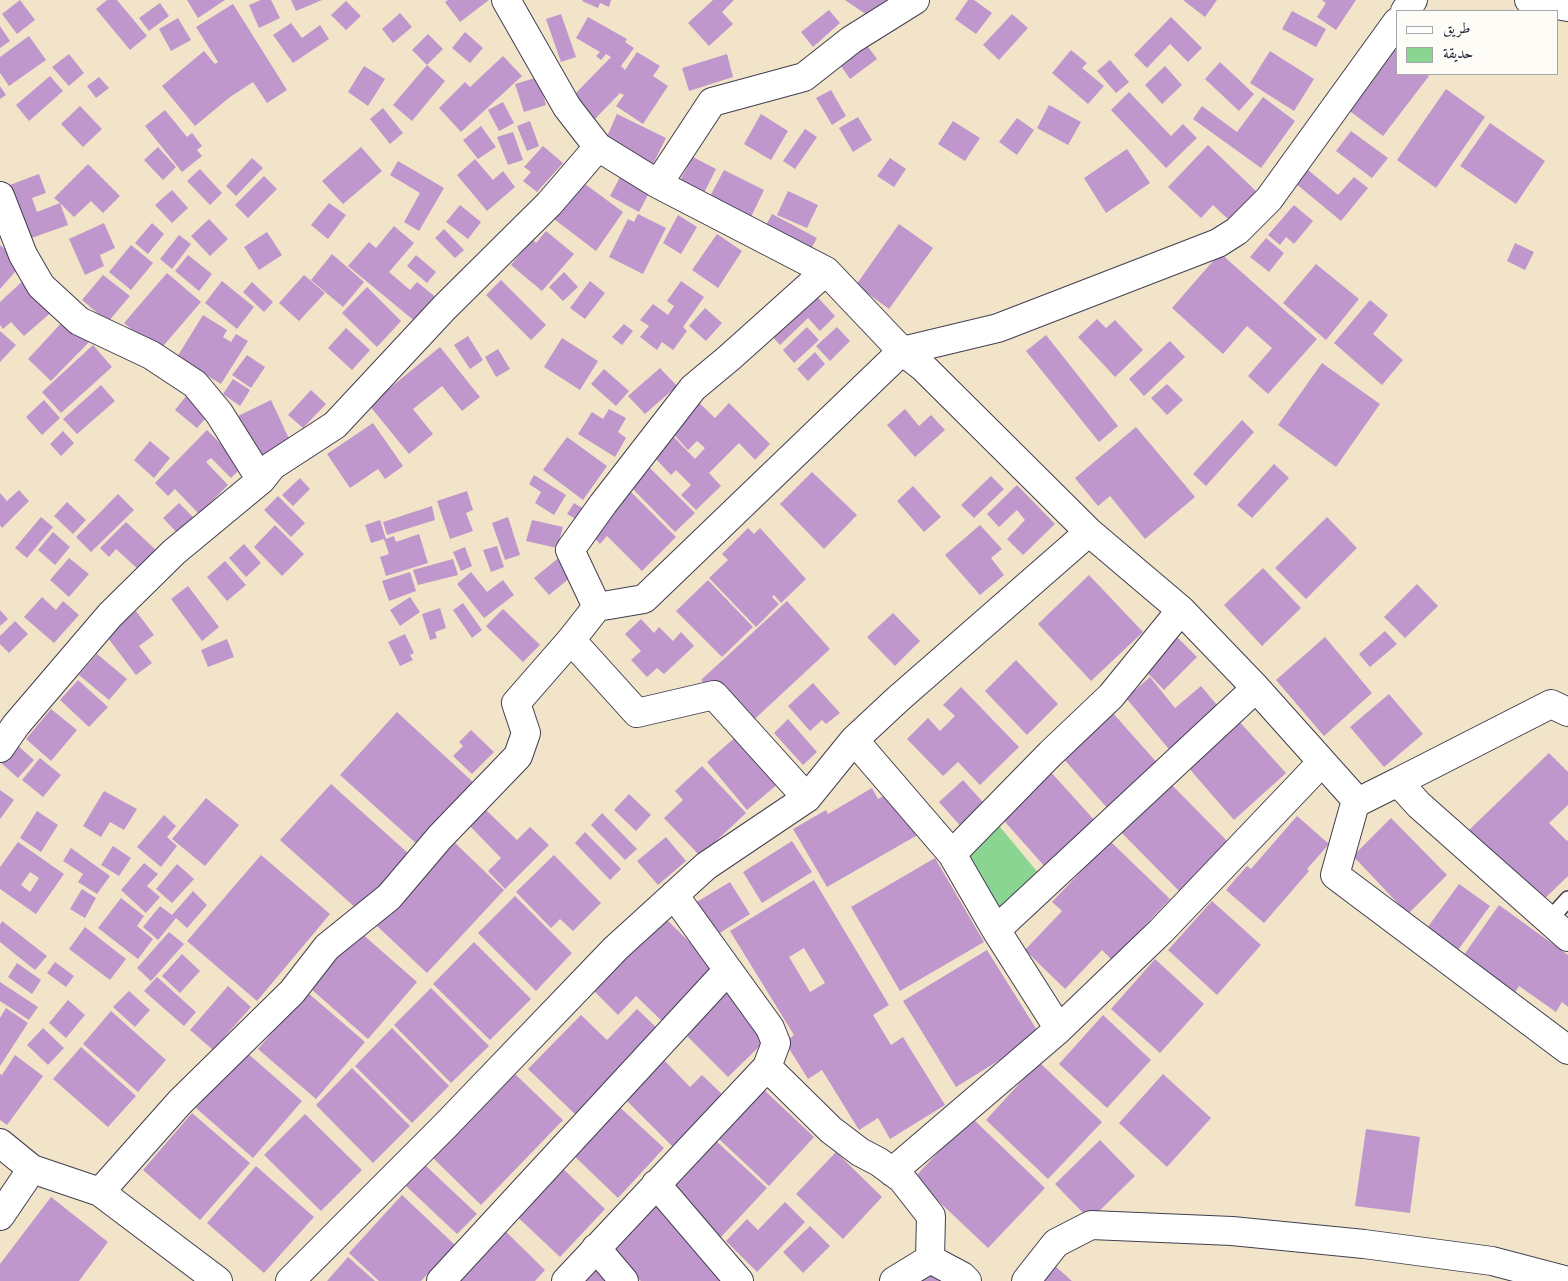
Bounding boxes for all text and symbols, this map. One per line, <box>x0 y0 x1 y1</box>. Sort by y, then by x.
legend <box>1396 10 1558 75</box>
text: طريق <box>1443 18 1470 37</box>
text: حديقة <box>1443 43 1473 62</box>

